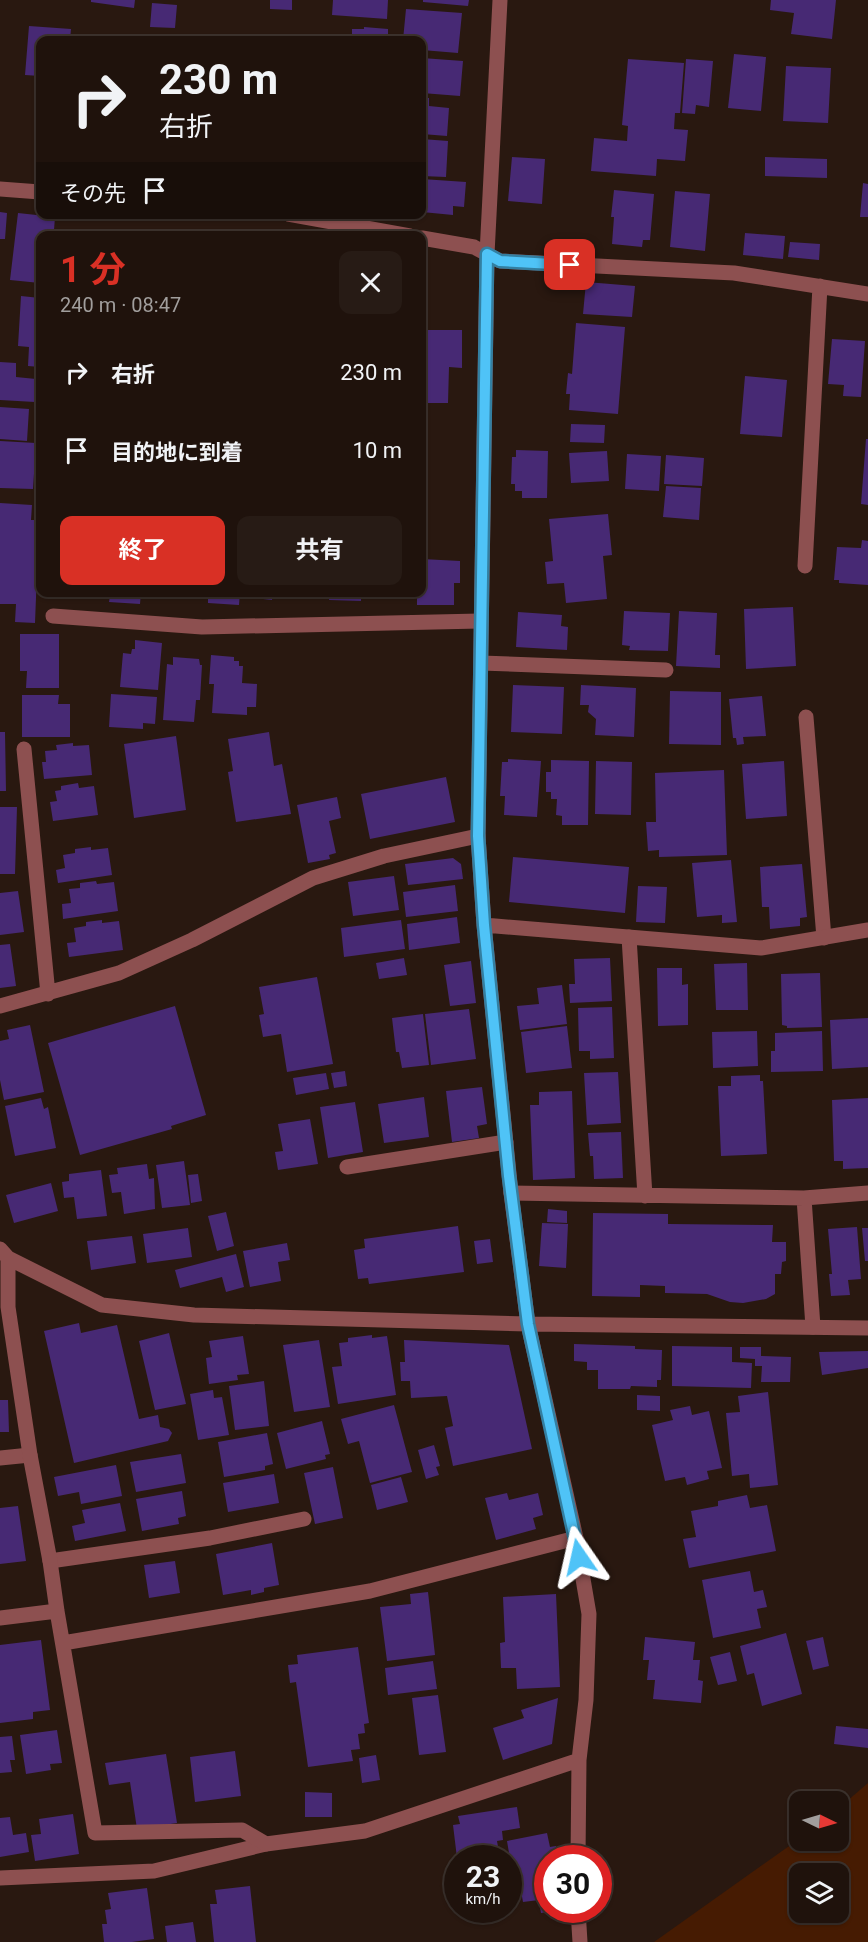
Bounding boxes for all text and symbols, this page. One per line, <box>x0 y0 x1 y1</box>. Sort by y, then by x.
text: 230 m <box>159 55 278 104</box>
icon: right <box>60 60 138 138</box>
text: 右折 <box>159 111 213 143</box>
icon: arrive <box>138 174 171 207</box>
text: その先 <box>60 181 126 206</box>
pin <box>544 239 595 290</box>
icon: arrive <box>553 248 586 281</box>
text: 1 分 <box>60 249 126 291</box>
button: close <box>339 251 402 314</box>
text: 240 m · 08:47 <box>60 293 181 317</box>
icon: right <box>60 356 93 389</box>
text: 230 m <box>340 360 402 385</box>
text: 右折 <box>111 362 155 387</box>
icon: arrive <box>60 434 93 467</box>
text: 10 m <box>353 438 402 463</box>
text: 目的地に到着 <box>111 440 243 465</box>
button: 終了 <box>60 516 225 585</box>
button: 共有 <box>237 516 402 585</box>
position arrow <box>547 1525 611 1589</box>
north arrow <box>789 1791 849 1851</box>
map controls <box>789 1791 849 1923</box>
speed limit sign: 30 <box>534 1845 612 1923</box>
text: 23 <box>466 1859 500 1894</box>
button: layers <box>789 1863 849 1923</box>
text: km/h <box>465 1890 501 1908</box>

